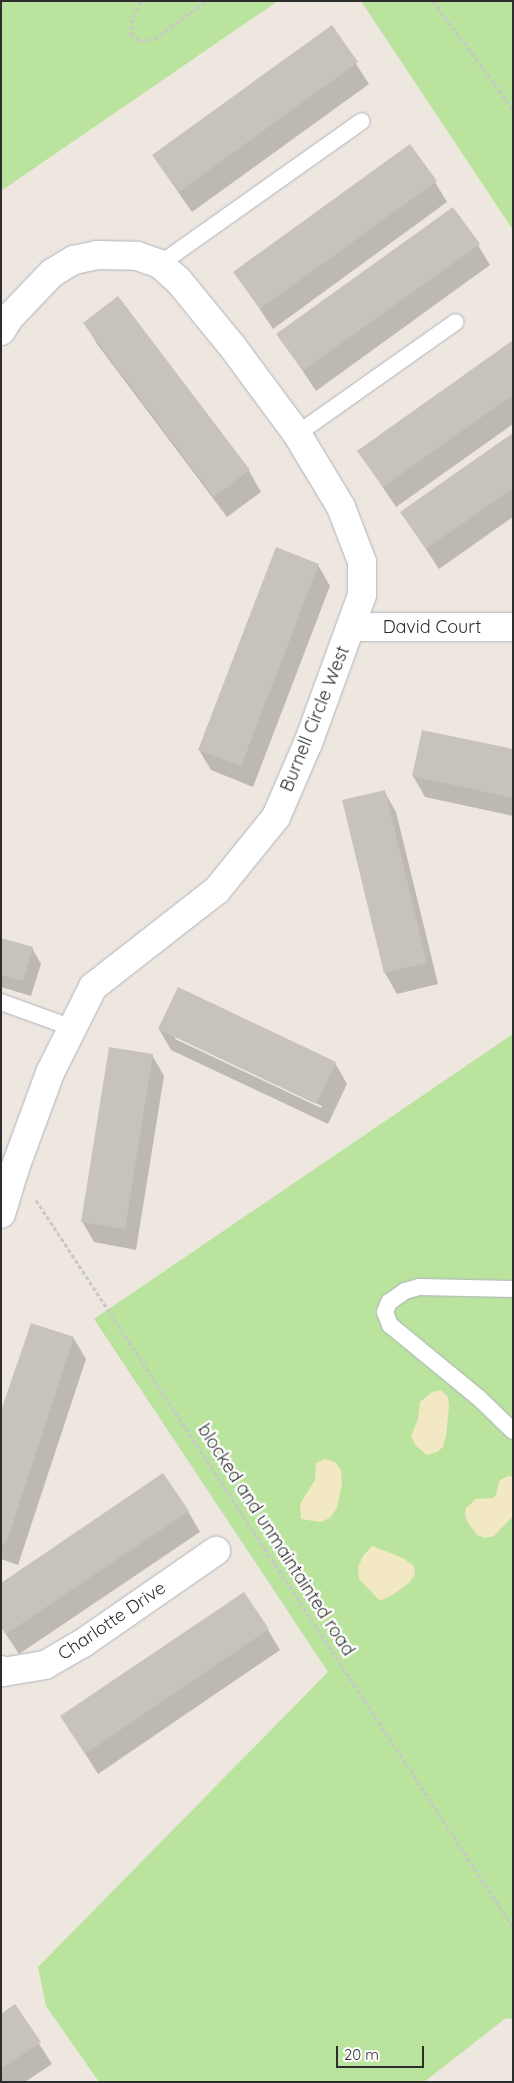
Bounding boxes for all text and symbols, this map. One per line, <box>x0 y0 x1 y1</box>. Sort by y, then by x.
street label: David Court <box>383 616 481 638</box>
street label: Burnell Circle West <box>276 643 354 795</box>
street label: blocked and unmaintainted road <box>193 1420 359 1660</box>
street label: Charlotte Drive <box>54 1577 170 1665</box>
scale bar <box>339 2036 426 2068</box>
text: 20 m <box>344 2045 379 2064</box>

